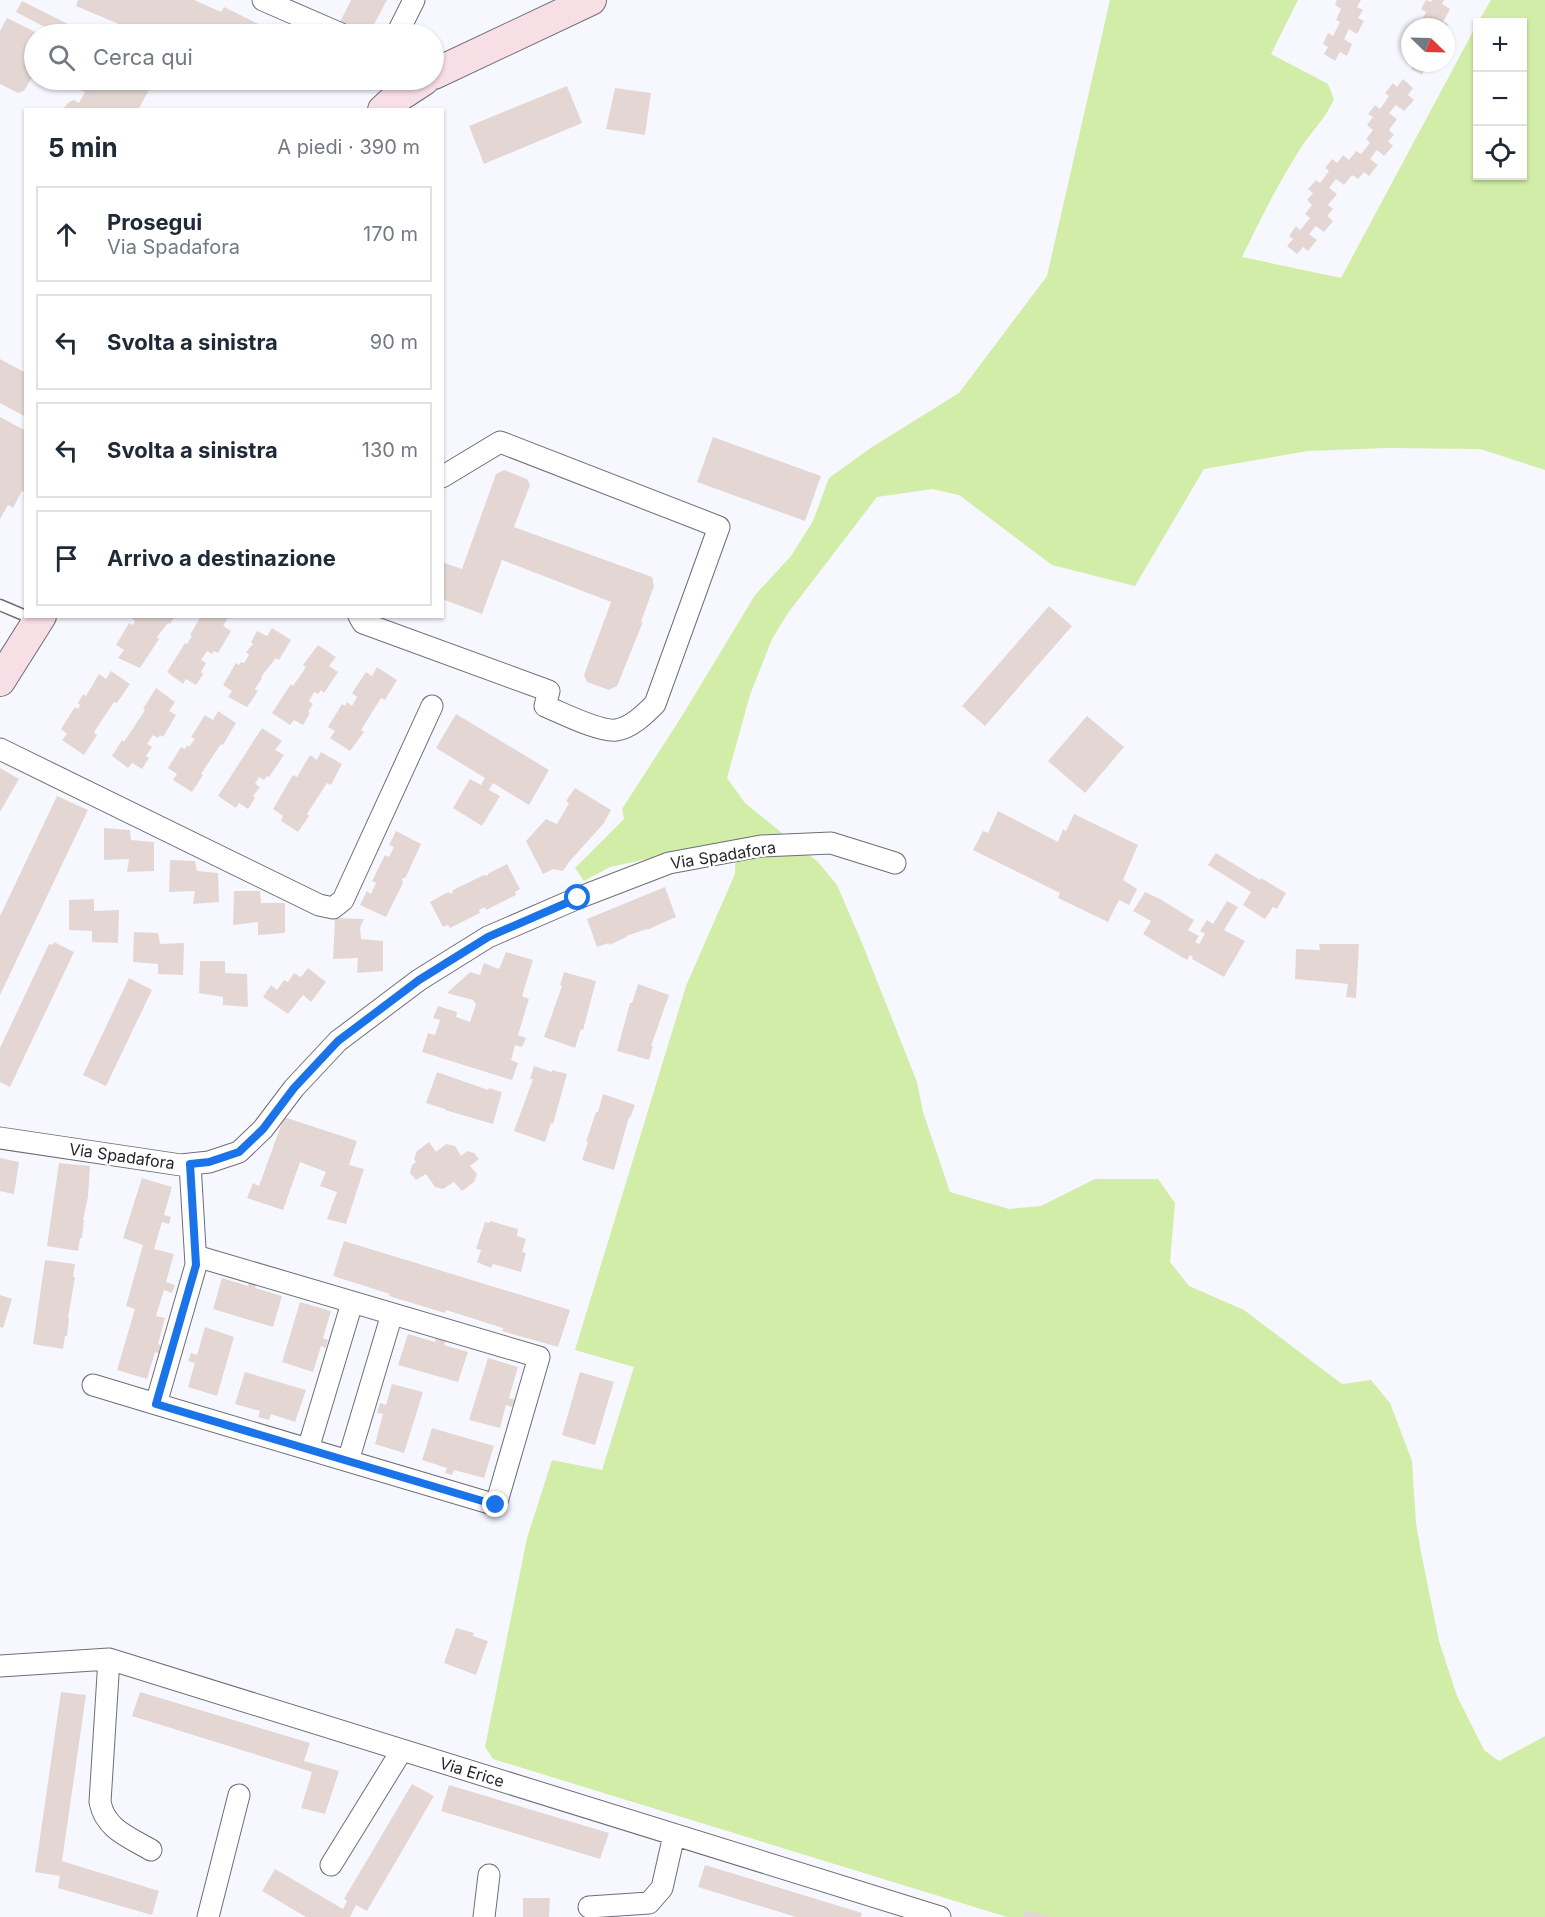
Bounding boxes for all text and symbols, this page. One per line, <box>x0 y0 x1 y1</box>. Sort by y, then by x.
north arrow <box>1401 18 1455 72</box>
map controls <box>1473 18 1527 180</box>
button: + <box>1473 18 1527 72</box>
search box <box>24 24 444 90</box>
icon: search <box>45 41 78 74</box>
text: Cerca qui <box>93 44 193 70</box>
button: − <box>1473 72 1527 126</box>
button: locate <box>1473 126 1527 180</box>
text: 5 min <box>48 132 118 163</box>
text: A piedi · 390 m <box>277 135 420 159</box>
text: Prosegui <box>107 209 202 235</box>
icon: ahead <box>50 218 83 251</box>
text: 170 m <box>363 222 418 246</box>
text: Via Spadafora <box>107 235 240 259</box>
icon: left <box>50 326 83 359</box>
text: Svolta a sinistra <box>107 329 278 355</box>
text: 90 m <box>370 330 418 354</box>
icon: left <box>50 434 83 467</box>
text: Svolta a sinistra <box>107 437 278 463</box>
text: 130 m <box>362 438 418 462</box>
icon: arrive <box>50 542 83 575</box>
text: Arrivo a destinazione <box>107 545 336 571</box>
street label: Via Spadafora <box>669 837 777 873</box>
route start <box>564 884 590 910</box>
street label: Via Spadafora <box>68 1139 176 1173</box>
route end <box>482 1491 508 1517</box>
street label: Via Erice <box>437 1753 507 1791</box>

